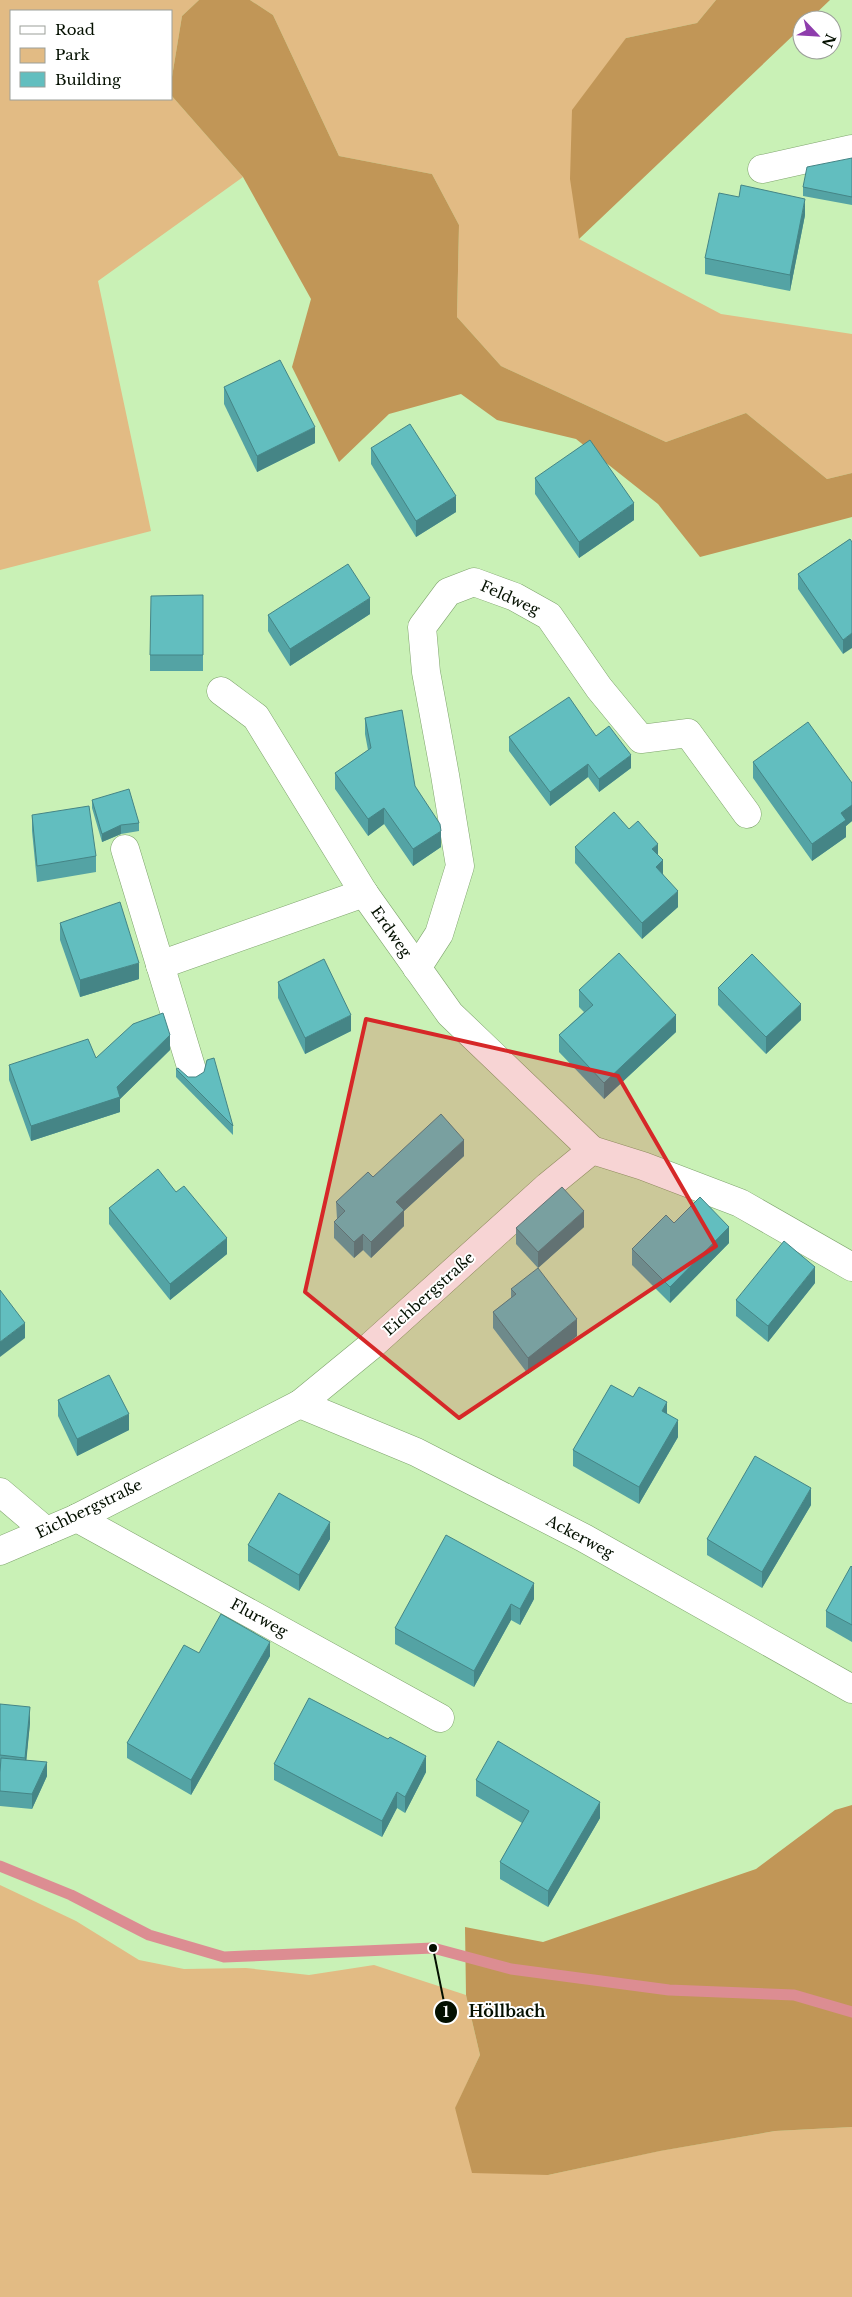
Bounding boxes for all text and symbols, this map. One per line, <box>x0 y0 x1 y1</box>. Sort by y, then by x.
legend <box>10 10 172 100</box>
north arrow <box>792 10 842 60</box>
text: Road <box>55 20 95 39</box>
text: N <box>818 31 840 50</box>
text: Park <box>55 45 91 64</box>
text: Building <box>55 70 122 89</box>
street label: Feldweg <box>478 576 544 619</box>
street label: Erdweg <box>367 902 416 962</box>
street label: Eichbergstraße <box>379 1248 478 1339</box>
street label: Eichbergstraße <box>33 1475 145 1542</box>
street label: Ackerweg <box>542 1510 618 1563</box>
street label: Flurweg <box>227 1594 292 1641</box>
callout: Höllbach <box>433 1996 555 2027</box>
text: Höllbach <box>468 2001 546 2021</box>
text: 1 <box>443 2002 450 2021</box>

